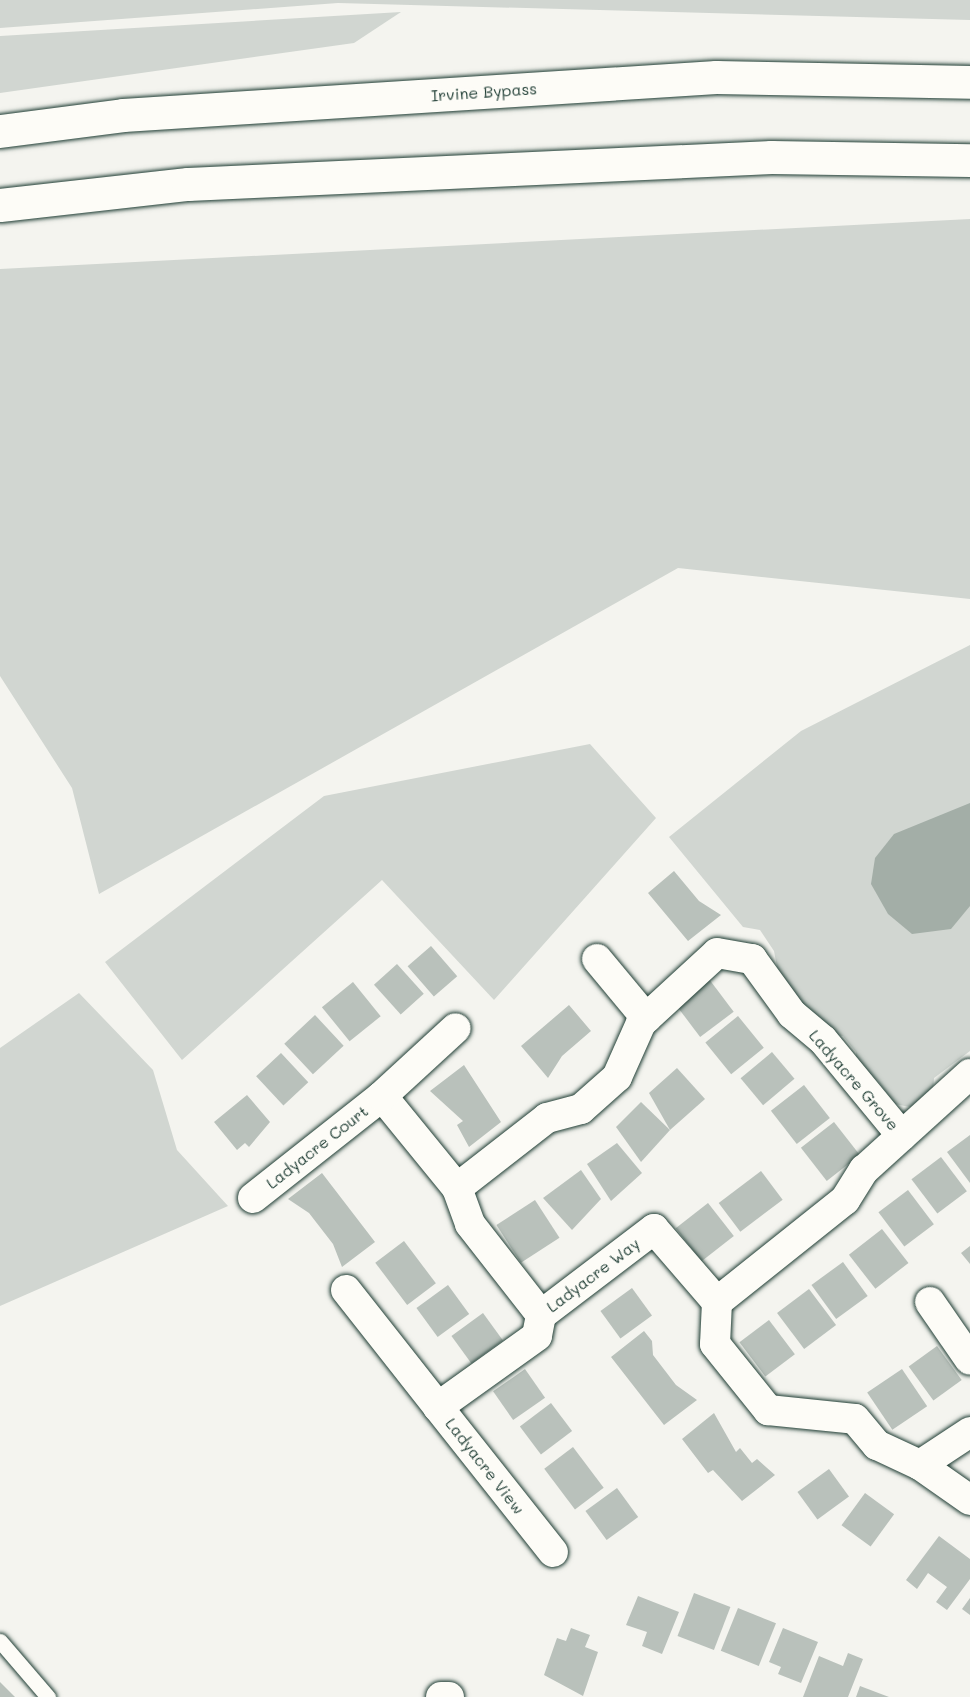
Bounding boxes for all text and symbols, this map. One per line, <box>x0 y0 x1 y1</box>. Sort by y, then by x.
street label: Irvine Bypass <box>430 79 538 105</box>
street label: Ladyacre Grove <box>805 1026 903 1134</box>
street label: Ladyacre Court <box>262 1101 372 1193</box>
street label: Ladyacre Way <box>543 1234 643 1316</box>
street label: Ladyacre View <box>441 1414 529 1518</box>

